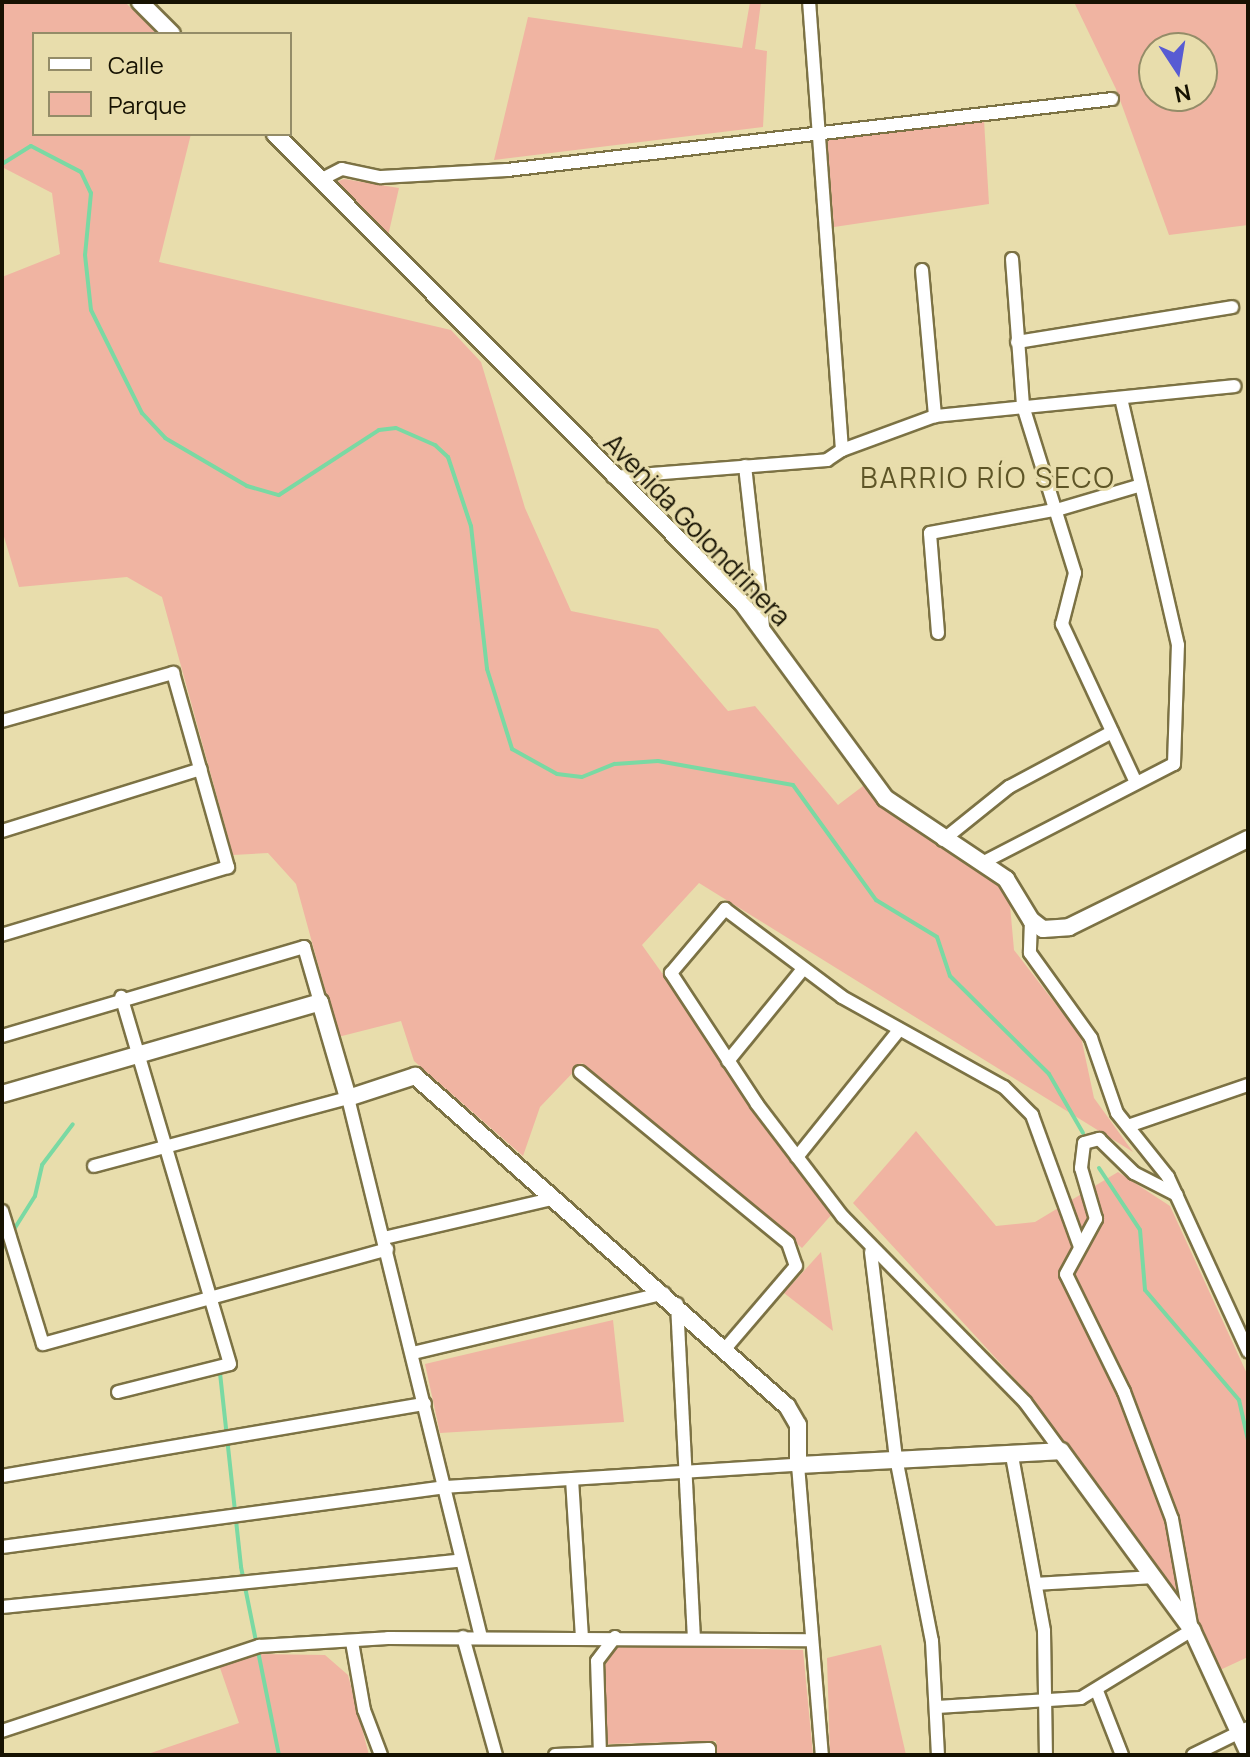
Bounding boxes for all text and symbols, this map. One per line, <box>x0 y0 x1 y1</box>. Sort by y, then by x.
legend <box>32 32 292 136</box>
north arrow <box>1138 32 1218 112</box>
text: Calle <box>108 48 164 81</box>
text: N <box>1172 77 1193 110</box>
text: Parque <box>108 88 186 121</box>
street label: Avenida Golondrinera <box>597 428 797 632</box>
district label: BARRIO RÍO SECO <box>860 460 1116 494</box>

